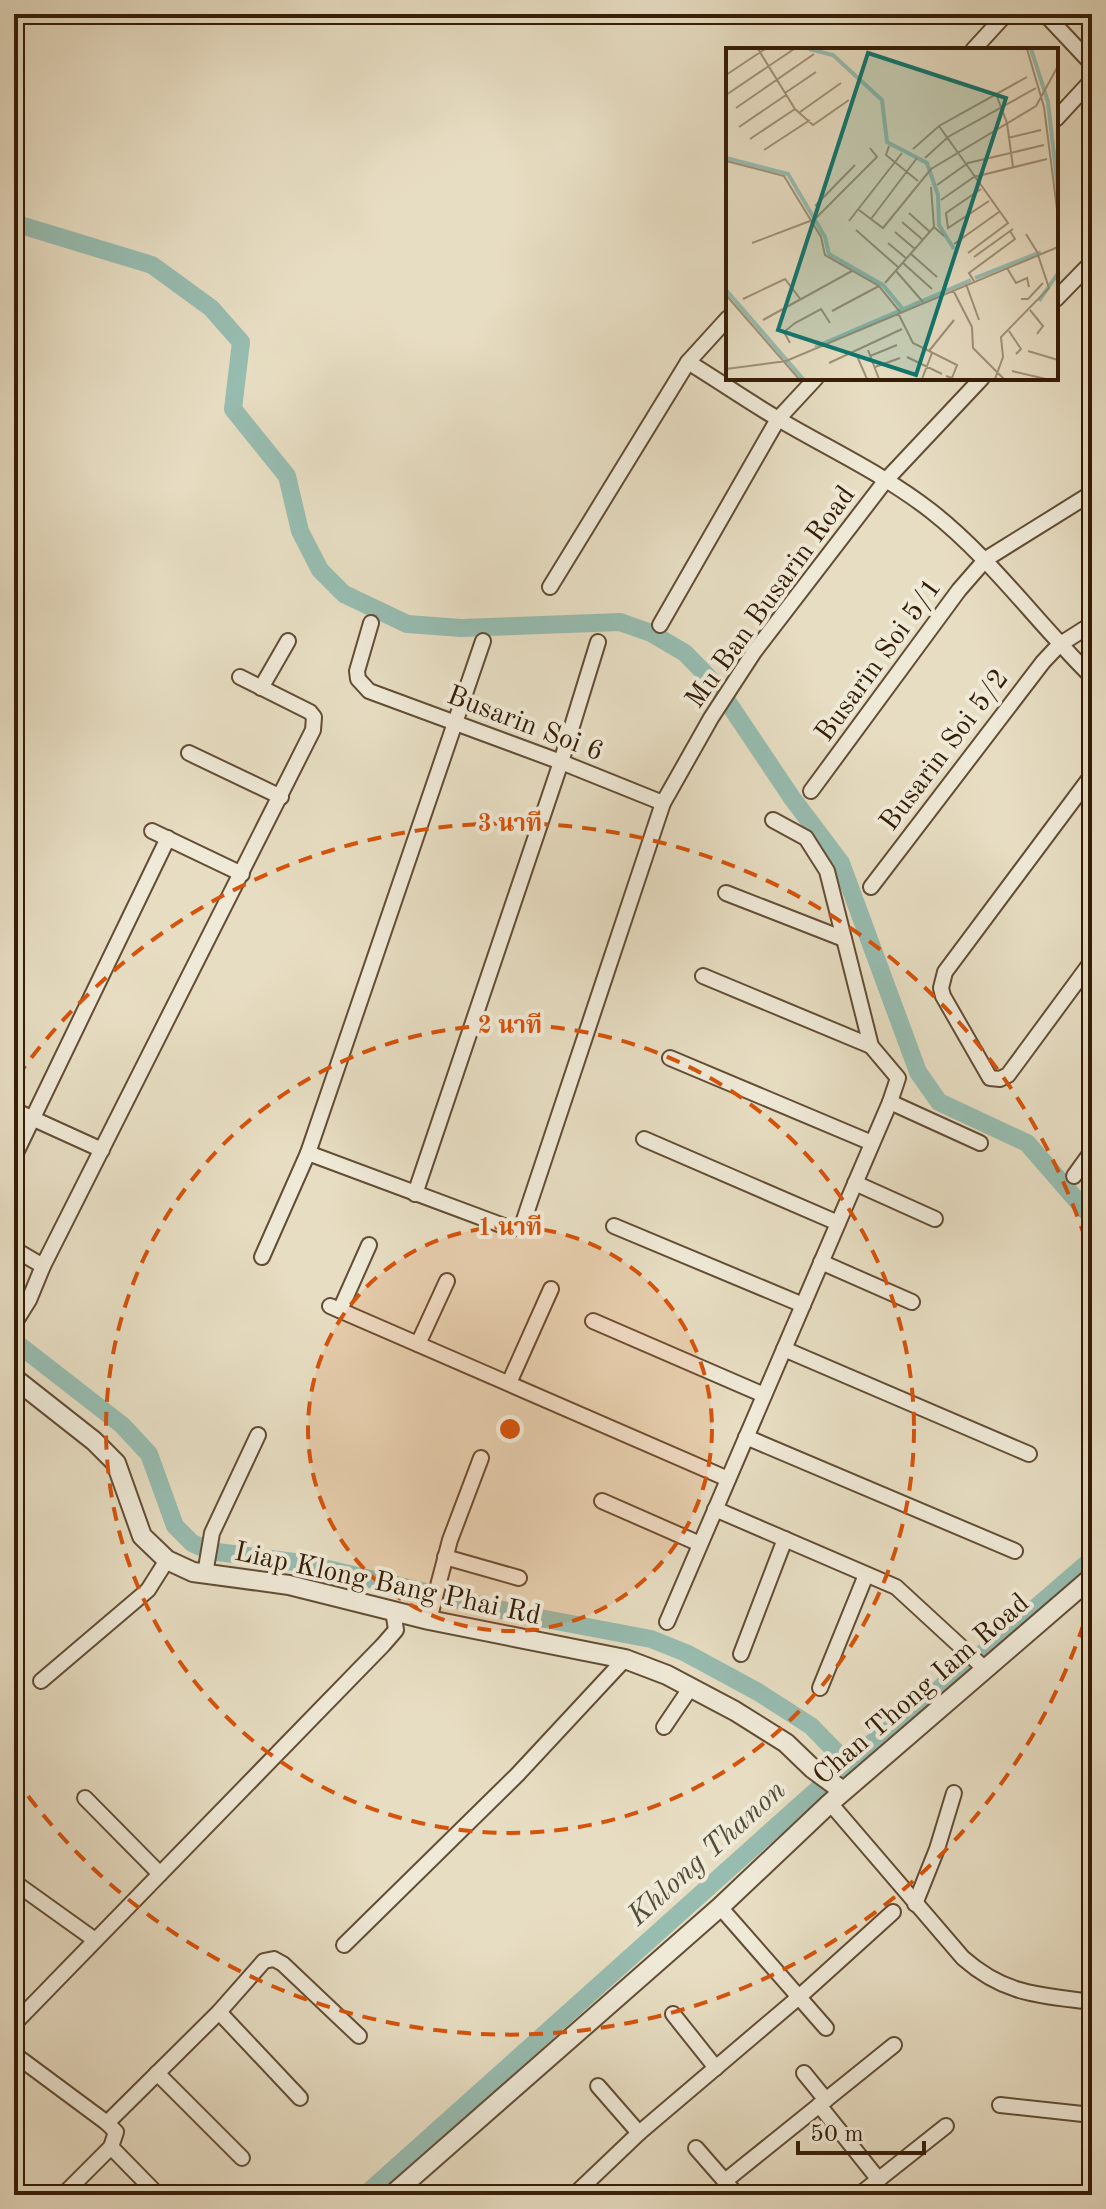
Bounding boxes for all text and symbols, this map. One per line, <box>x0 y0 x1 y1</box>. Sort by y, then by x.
inset map <box>726 48 1058 380</box>
street label: Mu Ban Busarin Road <box>682 482 861 714</box>
street label: Busarin Soi 5/1 <box>811 574 948 747</box>
street label: Busarin Soi 5/2 <box>876 665 1015 837</box>
street label: Busarin Soi 6 <box>443 682 607 767</box>
text: 3 นาที <box>478 810 542 837</box>
text: 2 นาที <box>478 1012 542 1039</box>
text: 1 นาที <box>478 1214 542 1241</box>
centre of rings <box>496 1415 524 1443</box>
street label: Liap Klong Bang Phai Rd <box>232 1539 543 1631</box>
street label: Chan Thong Iam Road <box>809 1589 1035 1791</box>
water label: Khlong Thanon <box>622 1775 792 1933</box>
scale bar <box>798 2105 924 2155</box>
text: 50 m <box>810 2123 864 2147</box>

